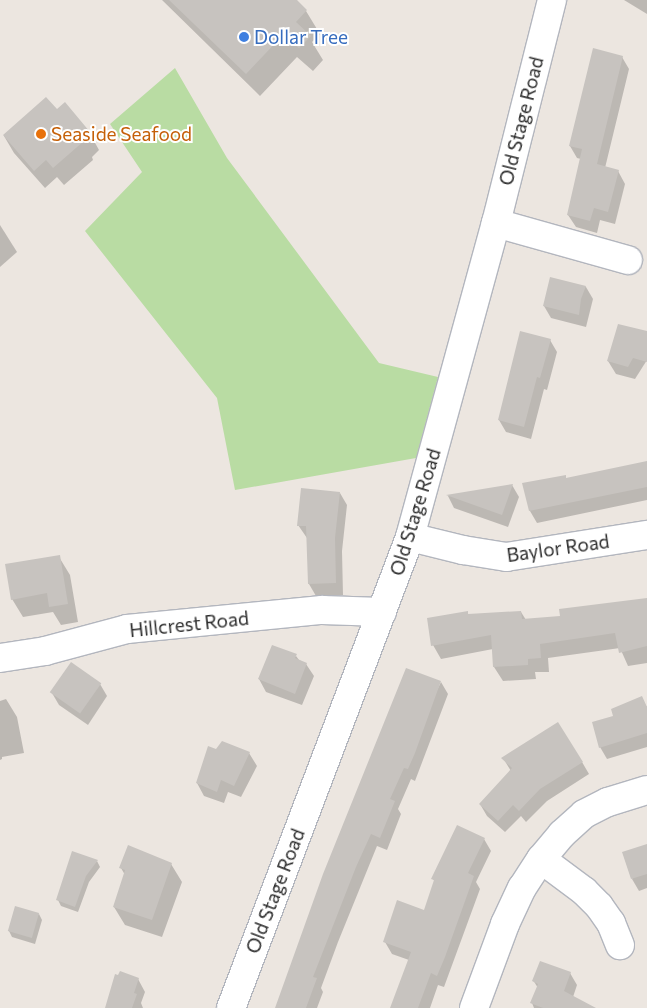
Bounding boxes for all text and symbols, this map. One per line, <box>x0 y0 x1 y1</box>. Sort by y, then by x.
place label: Dollar Tree <box>254 26 348 48</box>
marker: Dollar Tree <box>238 31 250 43</box>
street label: Old Stage Road <box>494 54 548 188</box>
place label: Seaside Seafood <box>51 123 192 145</box>
marker: Seaside Seafood <box>35 128 47 140</box>
street label: Old Stage Road <box>385 446 445 578</box>
street label: Baylor Road <box>505 530 611 566</box>
street label: Hillcrest Road <box>128 606 250 642</box>
street label: Old Stage Road <box>241 825 309 957</box>

